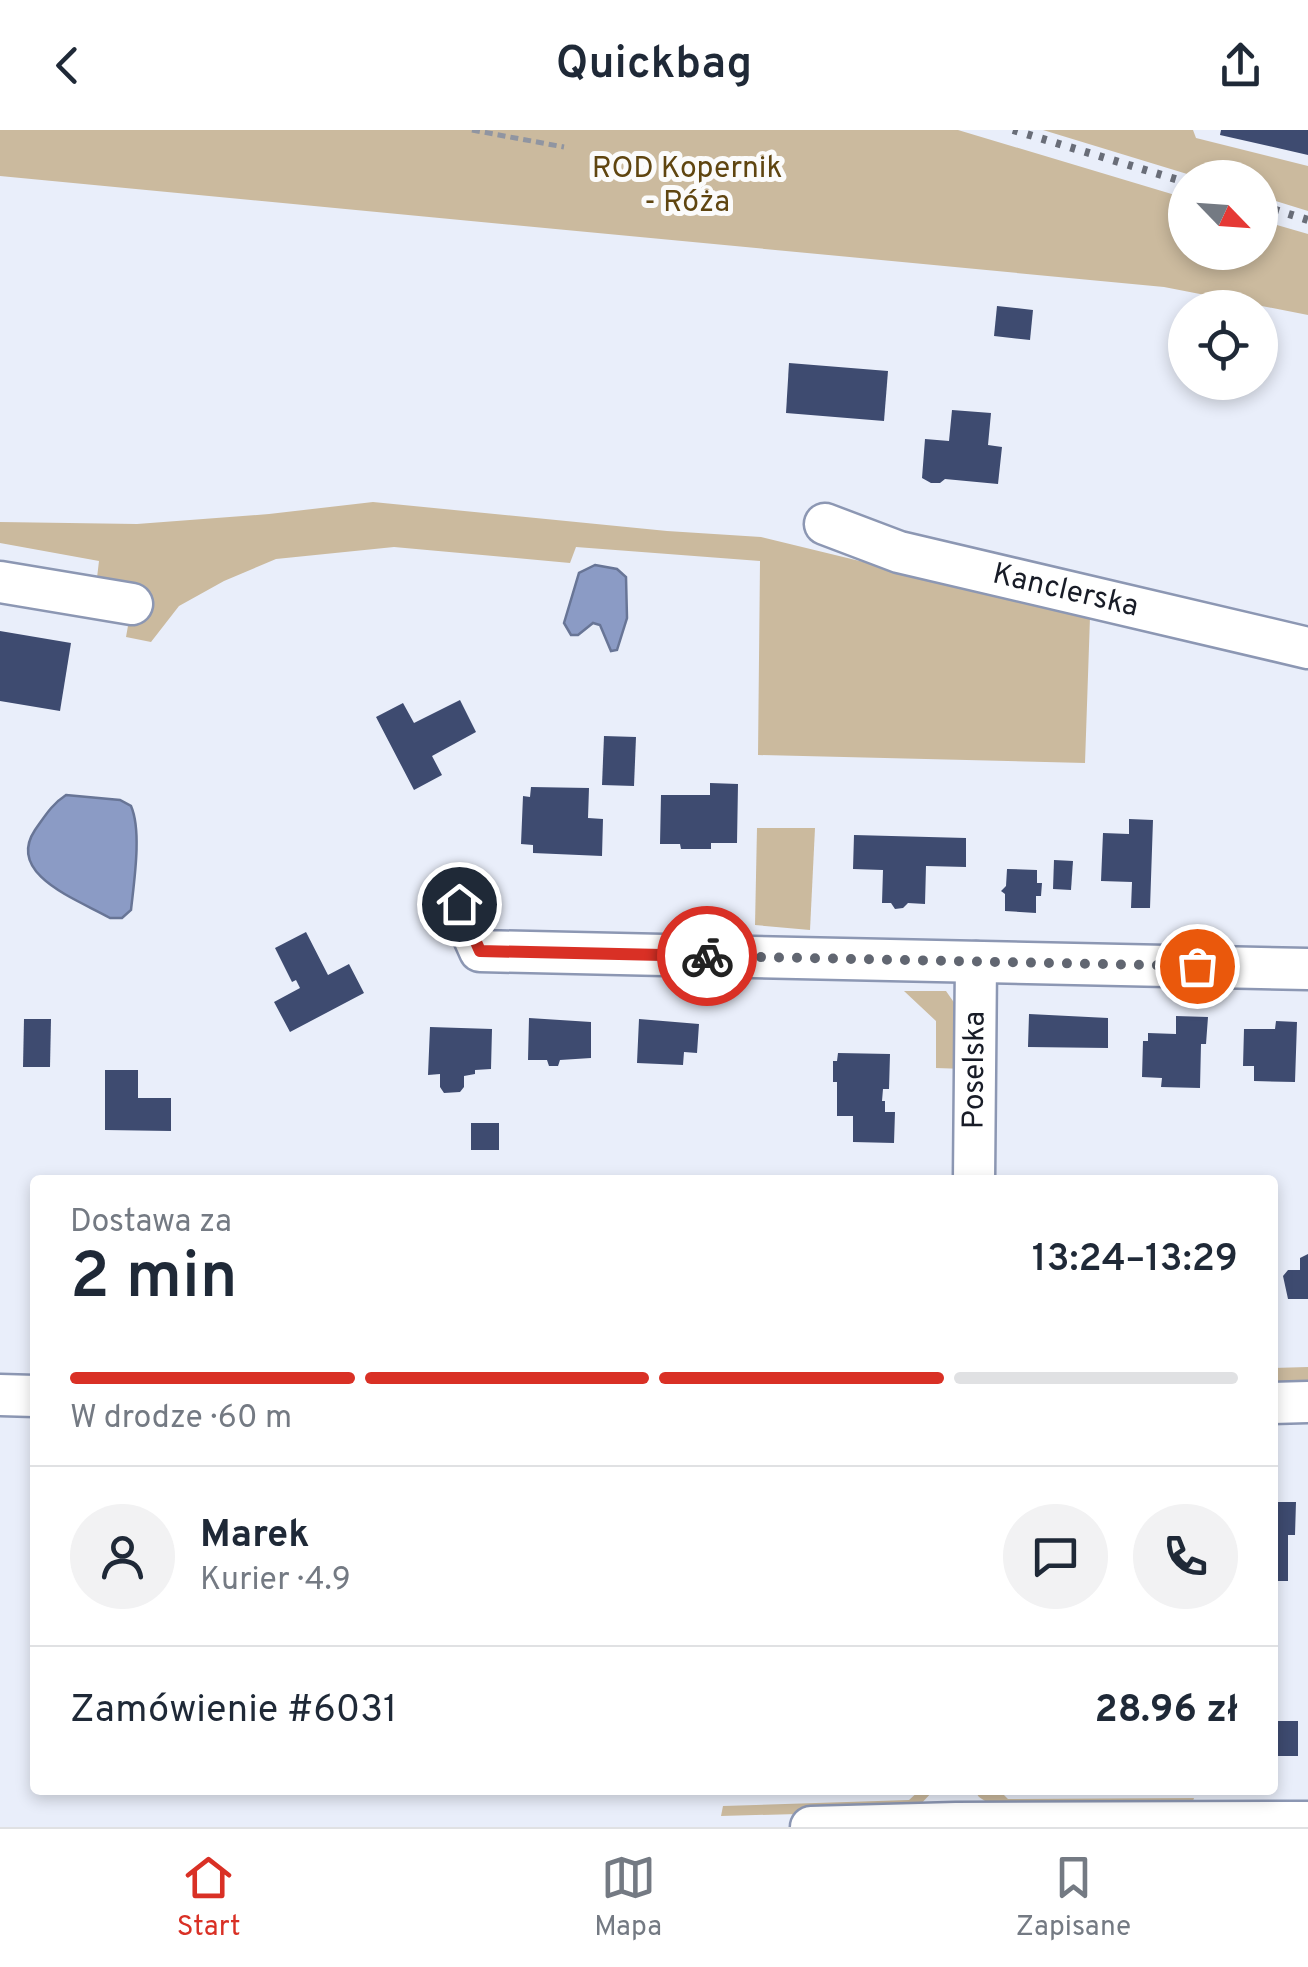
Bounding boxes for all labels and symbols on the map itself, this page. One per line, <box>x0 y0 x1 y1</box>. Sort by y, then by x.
park label: ROD Kopernik - Róża <box>592 151 782 222</box>
north arrow <box>1168 160 1278 270</box>
street label: Kanclerska <box>989 556 1142 626</box>
pin <box>417 862 502 947</box>
courier <box>657 906 757 1006</box>
pin <box>1155 924 1240 1009</box>
street label: Poselska <box>956 1011 994 1129</box>

